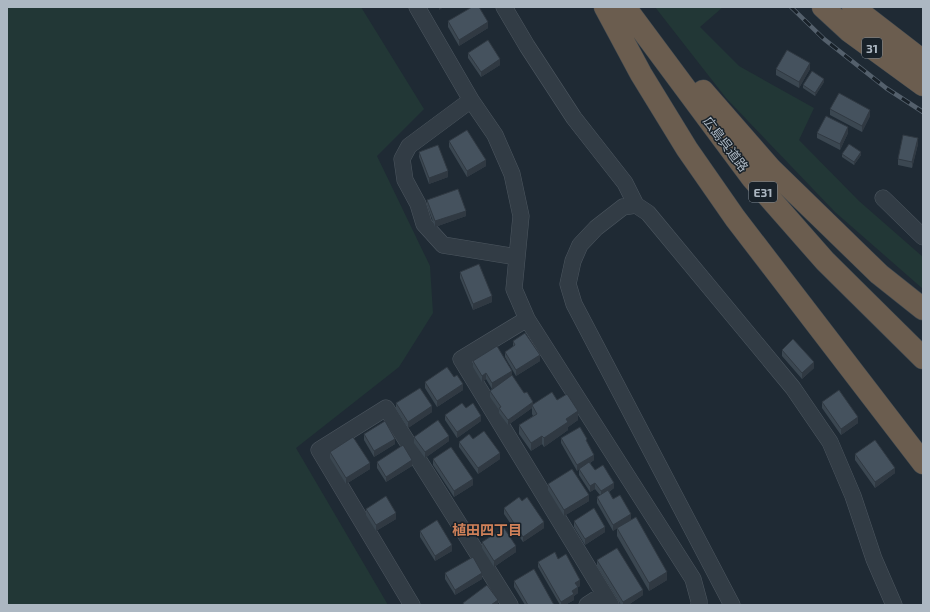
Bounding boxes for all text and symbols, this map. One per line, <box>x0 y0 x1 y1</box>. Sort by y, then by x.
road number: 31 <box>862 38 882 58</box>
street label: 広島呉道路 <box>700 113 752 175</box>
road number: E31 <box>749 182 777 202</box>
district label: 植田四丁目 <box>452 521 522 538</box>

